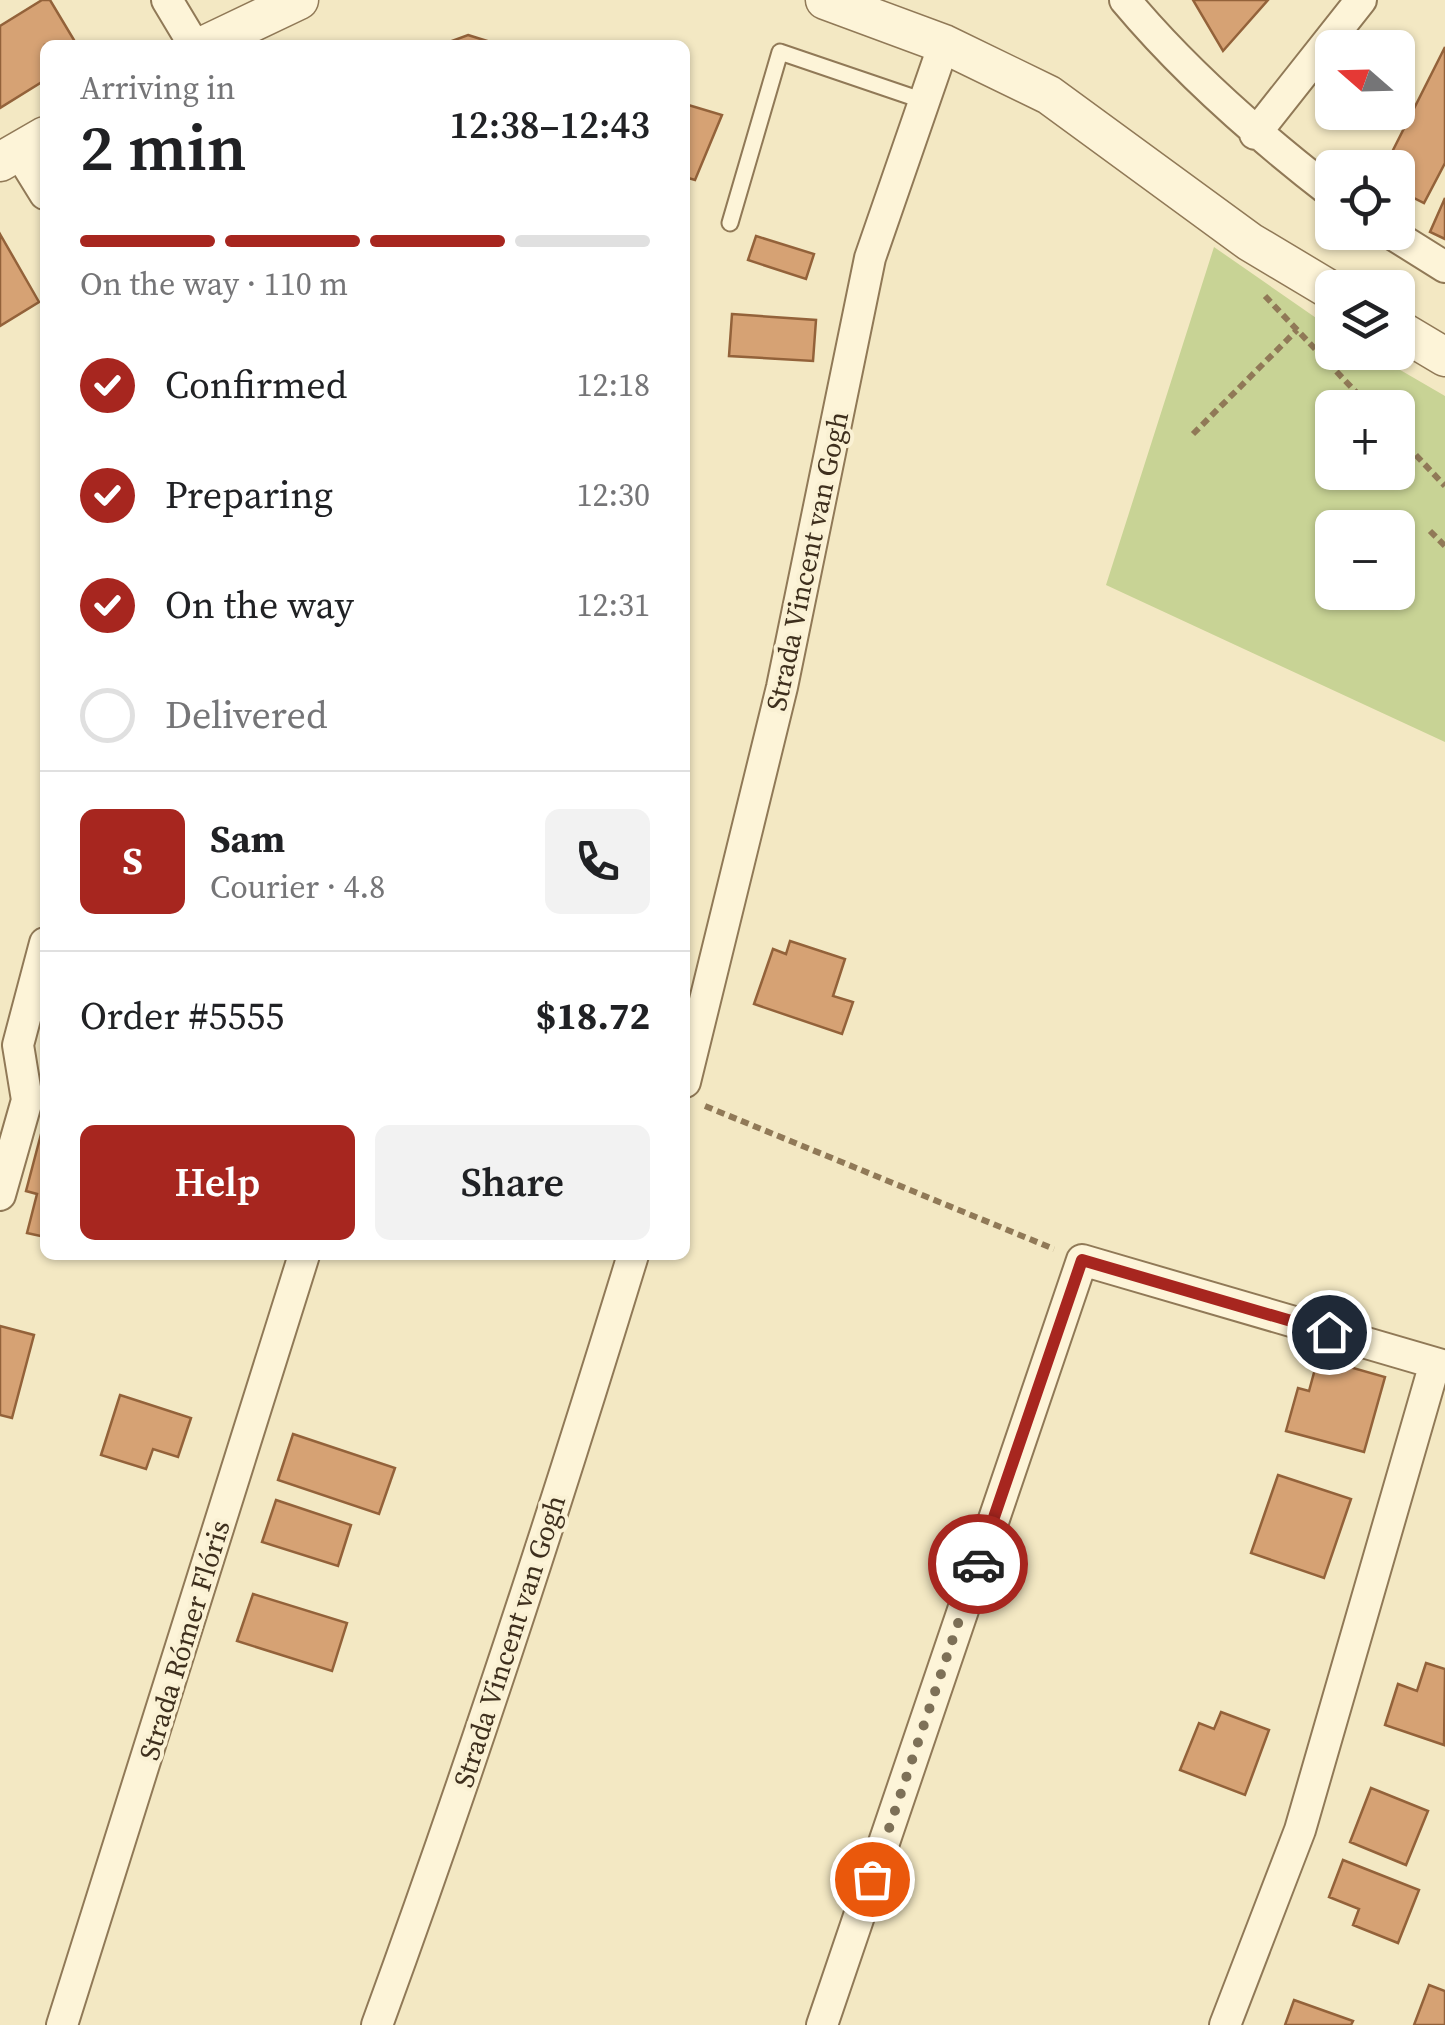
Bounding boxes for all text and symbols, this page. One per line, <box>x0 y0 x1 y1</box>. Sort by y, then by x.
north arrow <box>1315 30 1415 130</box>
map controls <box>1315 30 1415 610</box>
text: Arriving in <box>80 66 235 110</box>
text: 12:38–12:43 <box>449 99 650 151</box>
text: 2 min <box>80 103 247 192</box>
button: locate <box>1315 150 1415 250</box>
text: On the way · 110 m <box>80 262 348 306</box>
button: layers <box>1315 270 1415 370</box>
icon: check <box>80 358 135 413</box>
text: Confirmed <box>165 359 347 411</box>
text: 12:18 <box>576 363 650 407</box>
button: + <box>1315 390 1415 490</box>
street label: Strada Vincent van Gogh <box>757 408 857 714</box>
icon: check <box>80 468 135 523</box>
text: Preparing <box>165 469 333 521</box>
text: 12:30 <box>576 473 650 517</box>
button: − <box>1315 510 1415 610</box>
icon: check <box>80 578 135 633</box>
text: On the way <box>165 579 354 631</box>
text: 12:31 <box>576 583 650 627</box>
text: Delivered <box>165 689 328 741</box>
button: phone <box>545 809 650 914</box>
text: Sam <box>210 813 285 865</box>
text: S <box>122 835 143 887</box>
text: Courier · 4.8 <box>210 865 385 909</box>
text: Order #5555 <box>80 990 284 1042</box>
text: $18.72 <box>536 990 650 1042</box>
button: Help <box>80 1125 355 1240</box>
button: Share <box>375 1125 650 1240</box>
pin <box>1287 1290 1372 1375</box>
icon: home <box>1302 1305 1357 1360</box>
street label: Strada Vincent van Gogh <box>444 1490 574 1792</box>
courier <box>928 1514 1028 1614</box>
street label: Strada Rómer Flóris <box>129 1515 239 1765</box>
icon: car <box>951 1537 1006 1592</box>
pin <box>830 1837 915 1922</box>
icon: bag <box>845 1852 900 1907</box>

